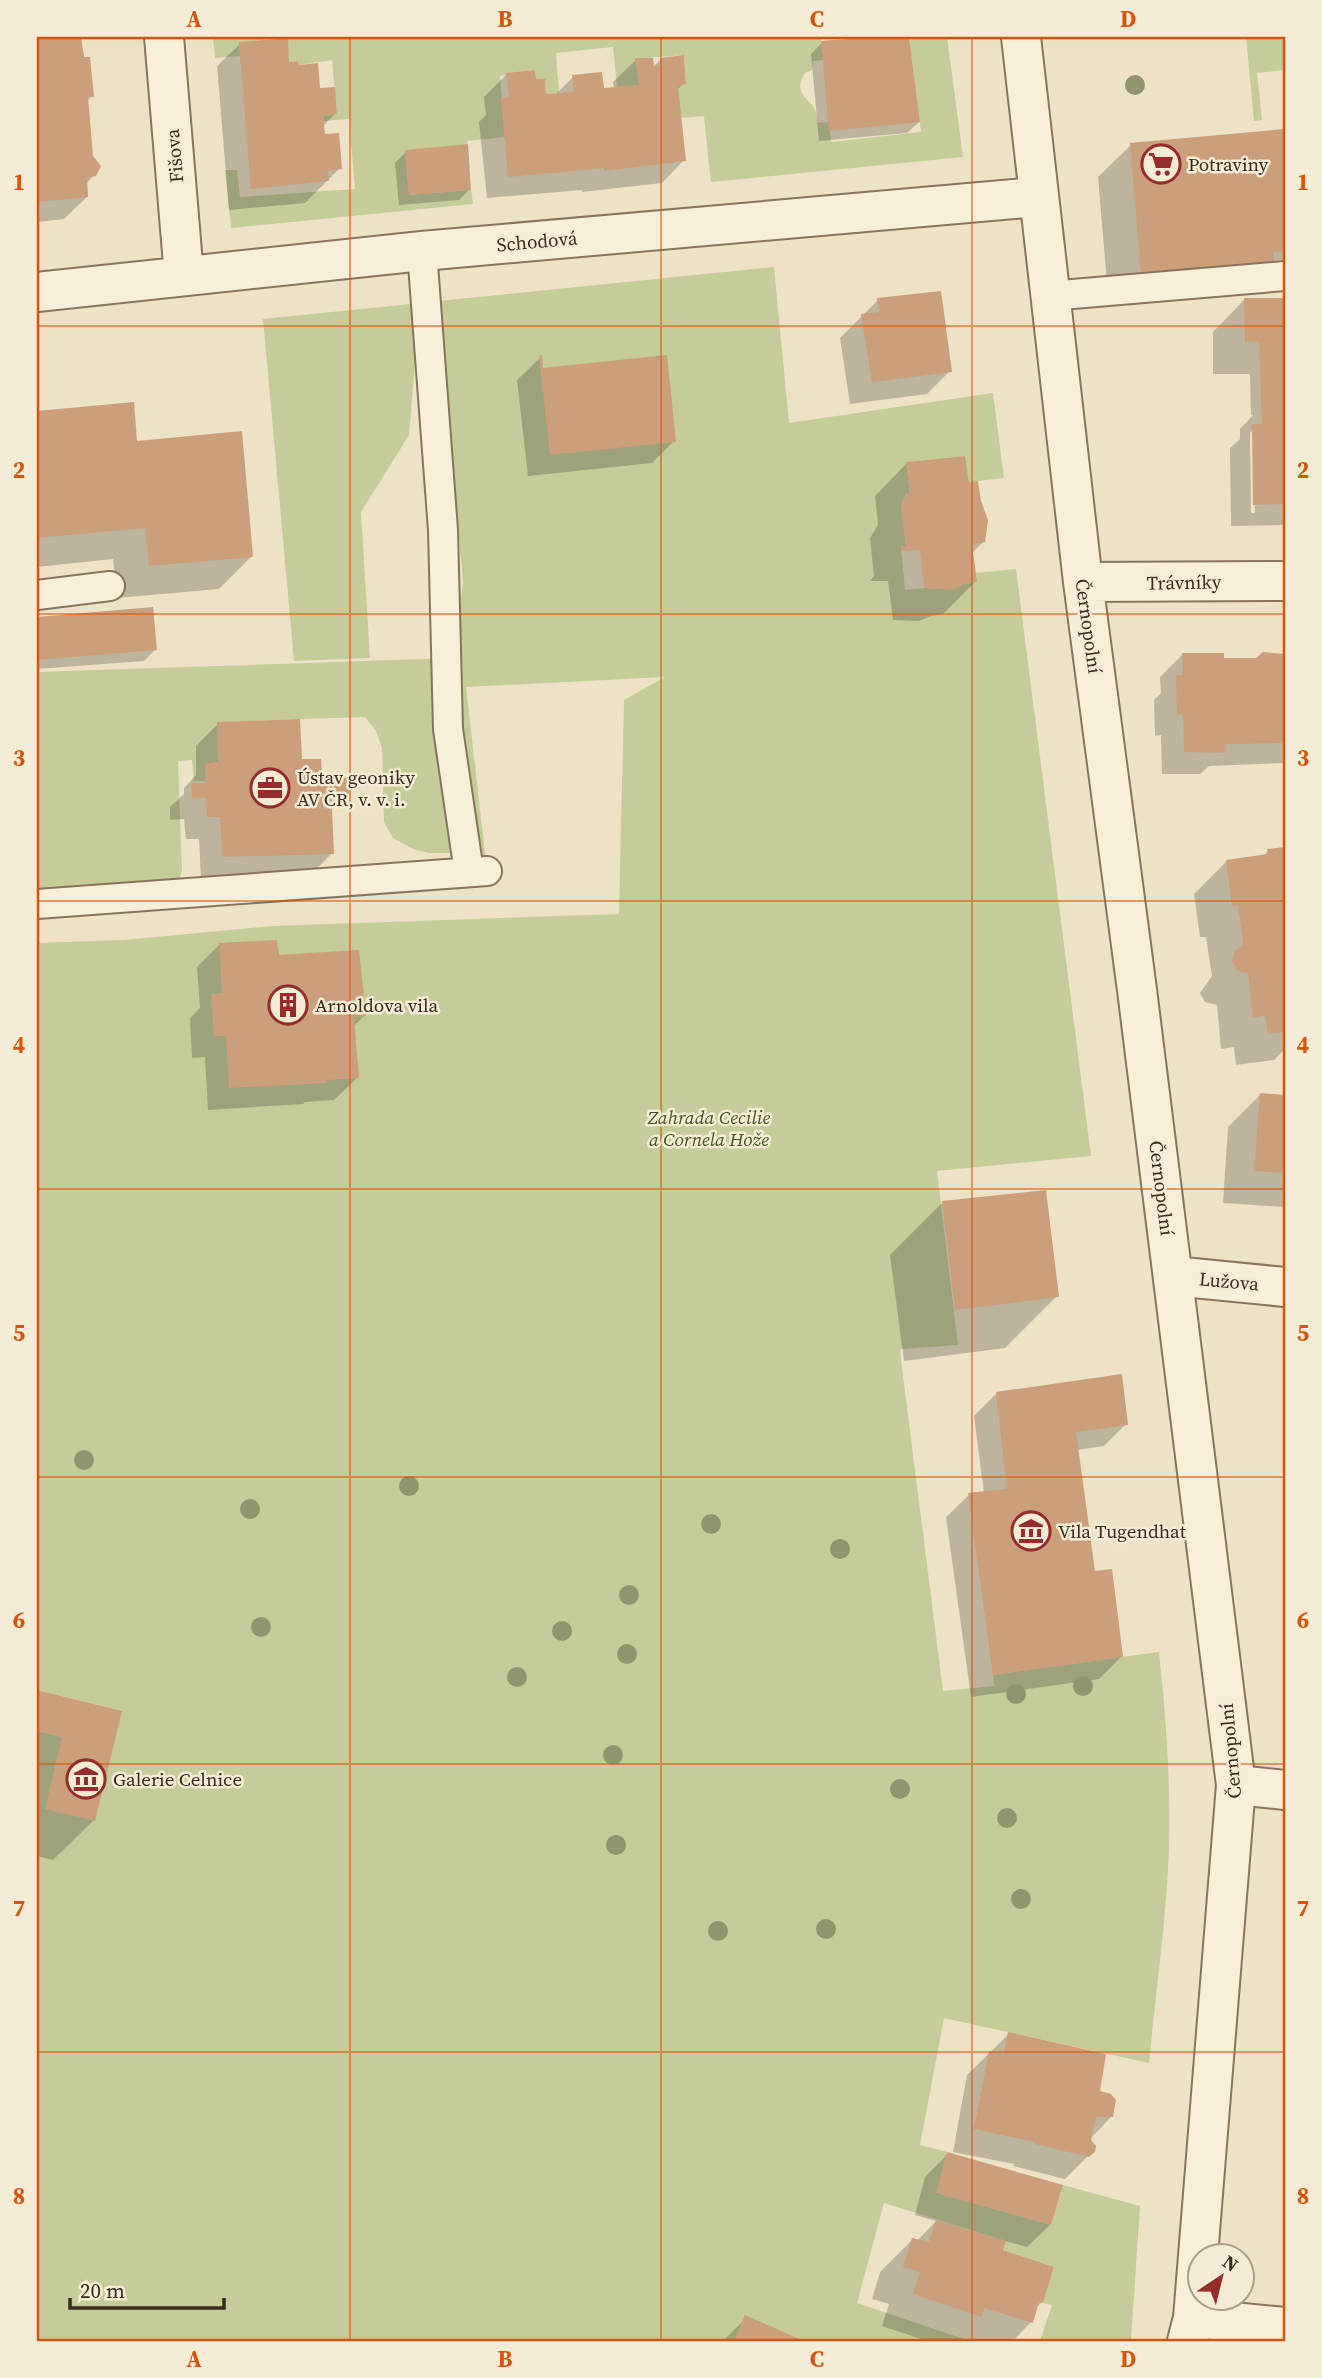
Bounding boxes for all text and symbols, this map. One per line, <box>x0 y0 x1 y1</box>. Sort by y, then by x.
text: A <box>186 3 202 35</box>
text: B <box>498 3 513 35</box>
text: C <box>810 3 824 35</box>
text: D <box>1120 3 1136 35</box>
street label: Fišova <box>159 128 189 184</box>
supermarket icon: Potraviny <box>1140 143 1182 185</box>
place label: Potraviny <box>1188 151 1269 177</box>
text: 1 <box>13 166 25 198</box>
text: 1 <box>1297 166 1309 198</box>
street label: Schodová <box>496 224 579 257</box>
text: 2 <box>13 454 25 486</box>
text: 2 <box>1297 454 1309 486</box>
street label: Trávníky <box>1146 568 1222 596</box>
street label: Černopolní <box>1069 577 1109 675</box>
text: 3 <box>13 742 25 774</box>
text: 3 <box>1297 742 1309 774</box>
place label: Ústav geoniky AV ČR, v. v. i. <box>297 764 415 812</box>
office icon: Ústav geoniky AV ČR, v. v. i. <box>249 767 291 809</box>
building icon: Arnoldova vila <box>267 984 309 1026</box>
place label: Arnoldova vila <box>315 992 438 1018</box>
text: 4 <box>13 1029 25 1061</box>
text: 4 <box>1297 1029 1309 1061</box>
park label: Zahrada Cecilie a Cornela Hože <box>647 1104 771 1152</box>
street label: Černopolní <box>1143 1139 1181 1237</box>
street label: Lužova <box>1198 1265 1260 1297</box>
text: 5 <box>13 1317 25 1349</box>
text: 5 <box>1297 1317 1309 1349</box>
museum icon: Vila Tugendhat <box>1010 1510 1052 1552</box>
place label: Vila Tugendhat <box>1058 1518 1187 1544</box>
text: 6 <box>13 1604 25 1636</box>
text: 6 <box>1297 1604 1309 1636</box>
street label: Černopolní <box>1213 1702 1247 1800</box>
museum icon: Galerie Celnice <box>65 1758 107 1800</box>
place label: Galerie Celnice <box>113 1766 242 1792</box>
text: 7 <box>13 1892 25 1924</box>
text: 7 <box>1297 1892 1309 1924</box>
text: 8 <box>13 2180 25 2212</box>
text: 8 <box>1297 2180 1309 2212</box>
north arrow <box>1186 2242 1256 2312</box>
text: N <box>1218 2248 1244 2278</box>
scale bar <box>70 2266 224 2310</box>
text: 20 m <box>80 2276 125 2305</box>
text: A <box>186 2343 202 2375</box>
text: B <box>498 2343 513 2375</box>
text: C <box>810 2343 824 2375</box>
text: D <box>1120 2343 1136 2375</box>

